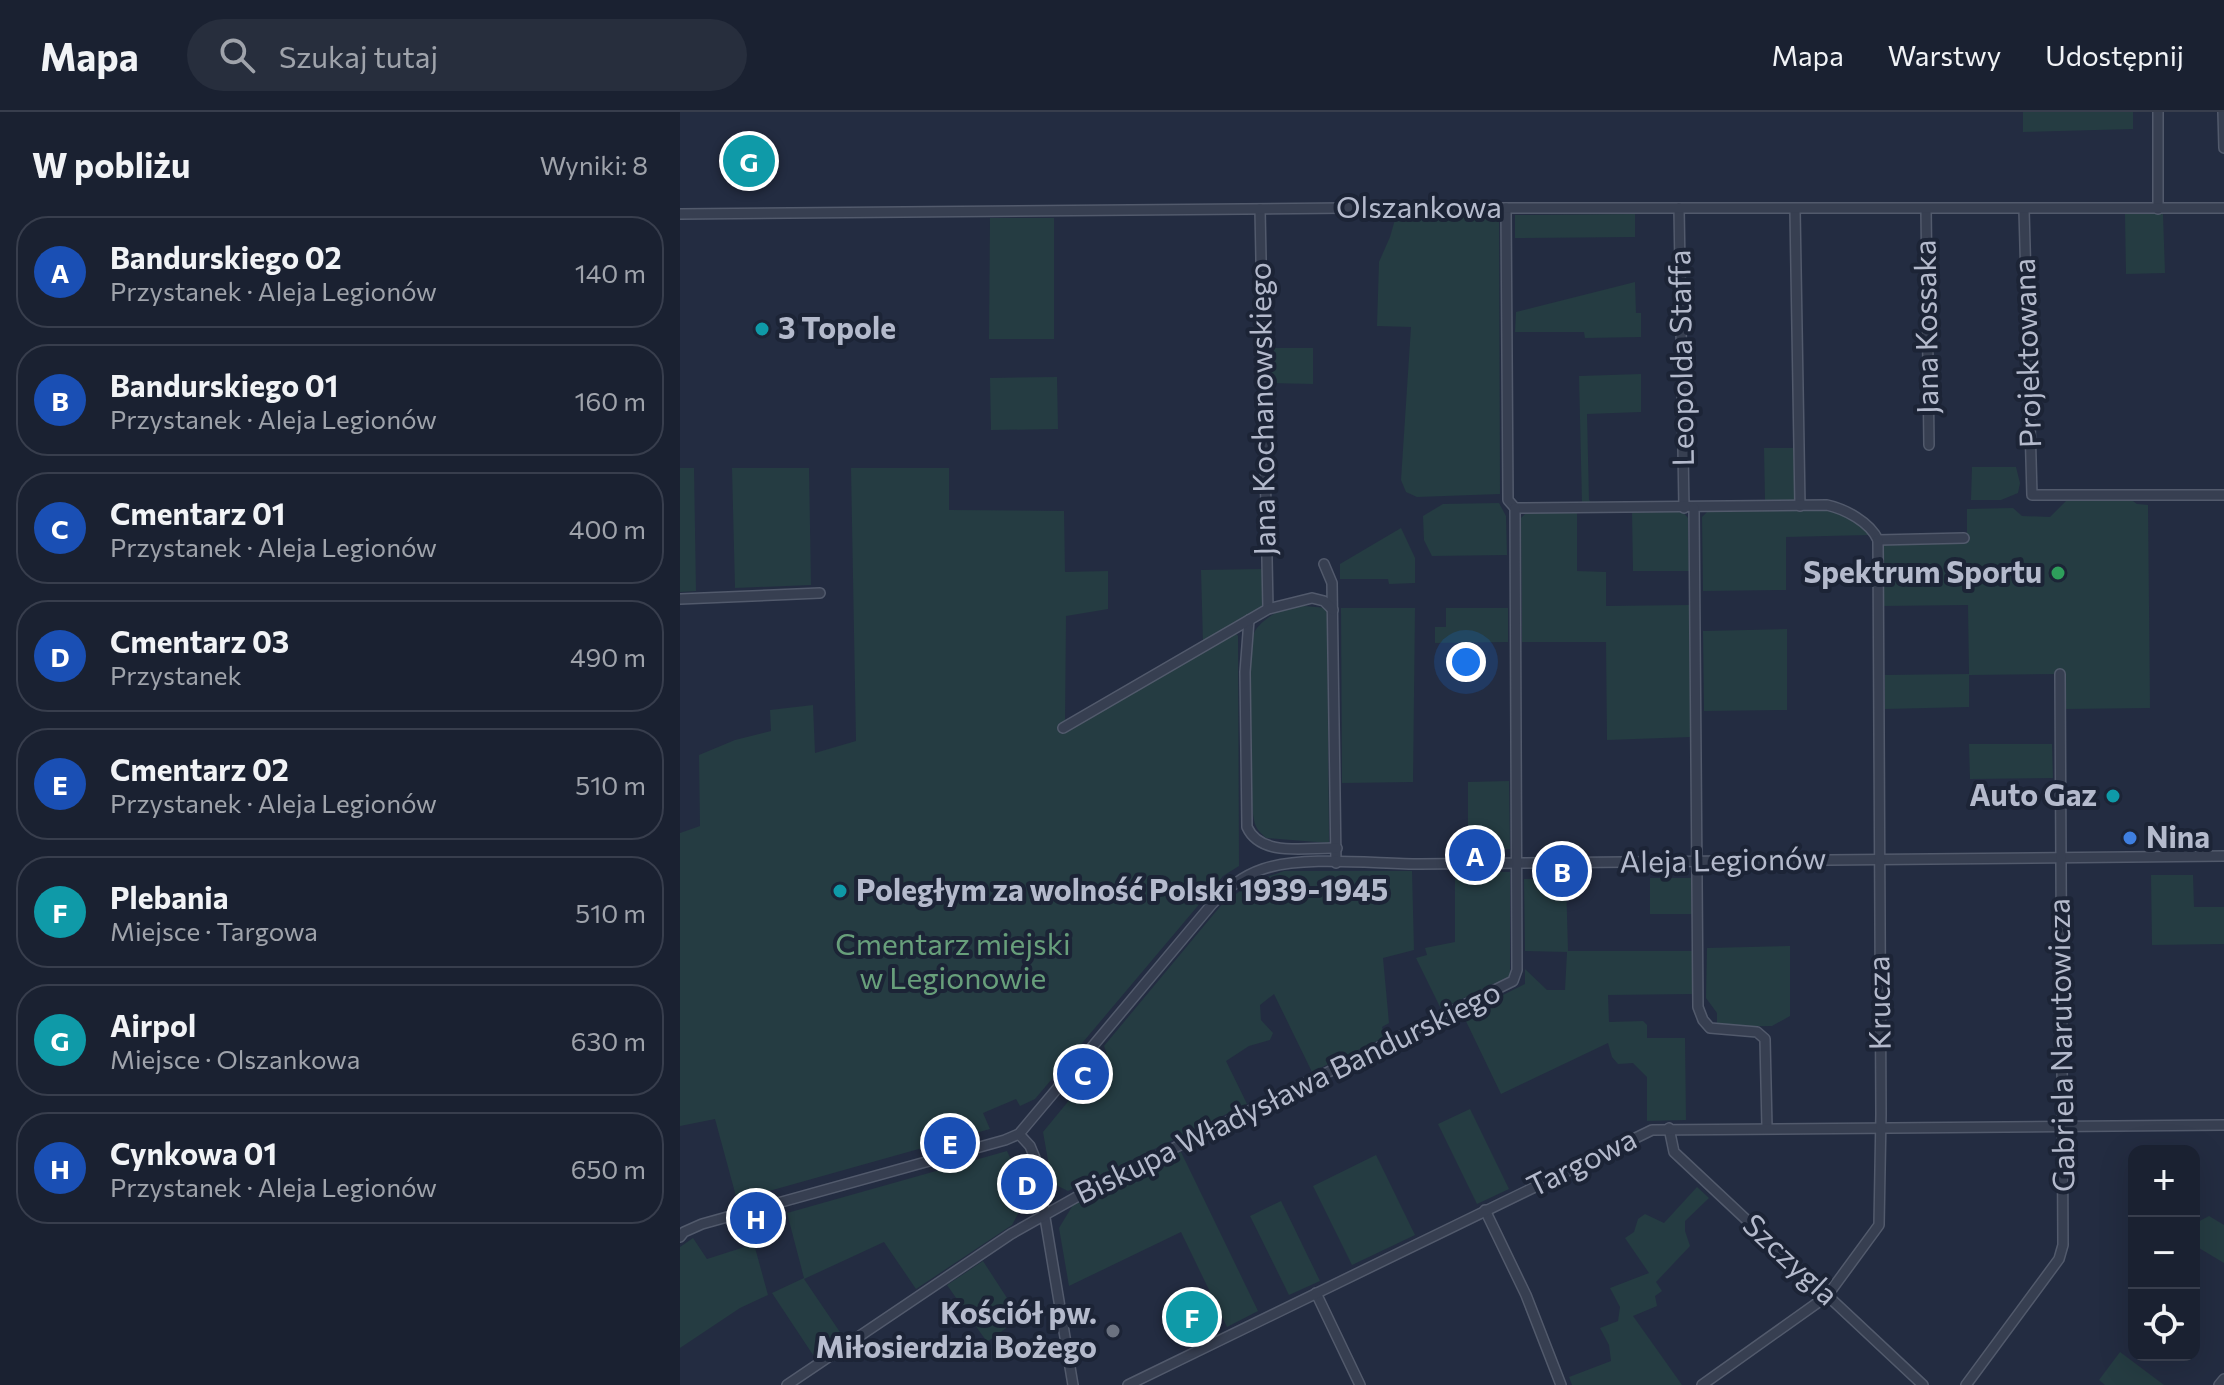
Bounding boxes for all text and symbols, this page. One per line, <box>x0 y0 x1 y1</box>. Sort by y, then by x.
search box <box>187 19 747 91</box>
text: Mapa <box>40 32 139 79</box>
icon: search <box>215 33 259 77</box>
text: Szukaj tutaj <box>279 37 438 74</box>
text: Mapa <box>1771 38 1844 72</box>
text: Warstwy <box>1888 38 2001 72</box>
text: Udostępnij <box>2045 38 2184 72</box>
pin: G <box>723 131 775 191</box>
text: W pobliżu <box>32 143 190 185</box>
text: Wyniki: 8 <box>540 149 648 180</box>
street label: Olszankowa <box>1336 187 1502 224</box>
text: Bandurskiego 02 <box>110 238 342 275</box>
street label: Jana Kossaka <box>1904 239 1945 415</box>
street label: Leopolda Staffa <box>1659 249 1700 467</box>
text: A <box>51 257 69 288</box>
text: 140 m <box>575 257 646 288</box>
street label: Projektowana <box>2004 258 2047 449</box>
street label: Jana Kochanowskiego <box>1239 262 1282 556</box>
text: Przystanek · Aleja Legionów <box>110 275 437 306</box>
place label: 3 Topole <box>778 308 896 345</box>
marker: 3 Topole <box>753 320 771 338</box>
text: Bandurskiego 01 <box>110 366 338 403</box>
text: B <box>51 385 69 416</box>
text: 160 m <box>574 385 646 416</box>
text: Przystanek · Aleja Legionów <box>110 403 437 434</box>
text: Cmentarz 01 <box>110 494 285 531</box>
text: C <box>51 513 69 544</box>
text: 400 m <box>569 513 646 544</box>
text: Przystanek · Aleja Legionów <box>110 531 437 562</box>
place label: Spektrum Sportu <box>1803 552 2042 589</box>
marker: Spektrum Sportu <box>2049 564 2067 582</box>
text: Cmentarz 03 <box>110 622 289 659</box>
text: D <box>50 641 70 672</box>
text: 490 m <box>570 641 646 672</box>
your location <box>1446 642 1486 682</box>
text: Przystanek <box>110 659 242 690</box>
text: Cmentarz 02 <box>110 750 289 787</box>
text: E <box>52 769 68 800</box>
text: 510 m <box>575 769 646 800</box>
place label: Auto Gaz <box>1969 775 2097 812</box>
text: Przystanek · Aleja Legionów <box>110 787 437 818</box>
marker: Auto Gaz <box>2104 787 2122 805</box>
place label: Nina <box>2146 817 2210 854</box>
pin: A <box>1449 825 1501 885</box>
marker: Nina <box>2121 829 2139 847</box>
street label: Aleja Legionów <box>1619 838 1827 879</box>
pin: B <box>1536 841 1588 901</box>
place label: Poległym za wolność Polski 1939-1945 <box>856 870 1388 907</box>
text: Plebania <box>110 878 229 915</box>
marker: Poległym za wolność Polski 1939-1945 <box>831 882 849 900</box>
text: F <box>52 897 68 928</box>
text: 510 m <box>575 897 646 928</box>
street label: Gabriela Narutowicza <box>2038 898 2081 1192</box>
text: Miejsce · Targowa <box>110 915 318 946</box>
park label: Cmentarz miejski w Legionowie <box>835 924 1071 995</box>
street label: Krucza <box>1858 956 1897 1051</box>
street label: Biskupa Władysława Bandurskiego <box>1068 971 1506 1210</box>
text: Airpol <box>110 1006 196 1043</box>
text: G <box>51 1025 69 1056</box>
text: 630 m <box>571 1025 646 1056</box>
text: Miejsce · Olszankowa <box>110 1043 360 1074</box>
pin: C <box>1057 1044 1109 1104</box>
pin: E <box>924 1113 976 1173</box>
street label: Targowa <box>1520 1118 1642 1203</box>
text: Cynkowa 01 <box>110 1134 277 1171</box>
map controls <box>2128 1145 2200 1361</box>
button: + <box>2128 1145 2200 1217</box>
text: H <box>50 1153 70 1184</box>
text: 650 m <box>571 1153 646 1184</box>
pin: D <box>1001 1154 1053 1214</box>
text: Przystanek · Aleja Legionów <box>110 1171 437 1202</box>
pin: H <box>730 1188 782 1248</box>
street label: Szczygla <box>1736 1205 1847 1312</box>
button: − <box>2128 1217 2200 1289</box>
pin: F <box>1166 1287 1218 1347</box>
button: locate <box>2128 1289 2200 1361</box>
place label: Kościół pw. Miłosierdzia Bożego <box>816 1293 1097 1364</box>
marker: Kościół pw. Miłosierdzia Bożego <box>1104 1322 1122 1340</box>

